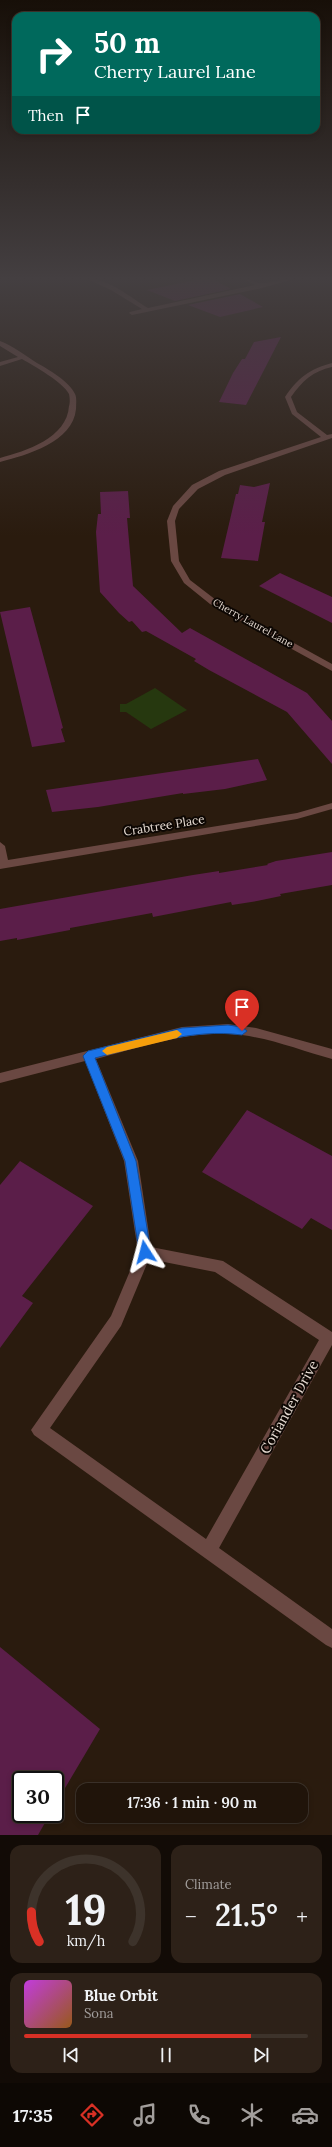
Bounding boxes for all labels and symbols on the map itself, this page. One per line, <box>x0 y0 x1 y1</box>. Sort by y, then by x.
street label: Cherry Laurel Lane <box>211 596 296 651</box>
street label: Crabtree Place <box>122 811 206 839</box>
pin <box>225 990 259 1031</box>
position arrow <box>124 1231 166 1273</box>
street label: Coriander Drive <box>256 1357 322 1457</box>
speed limit sign: 30 <box>12 1771 64 1823</box>

